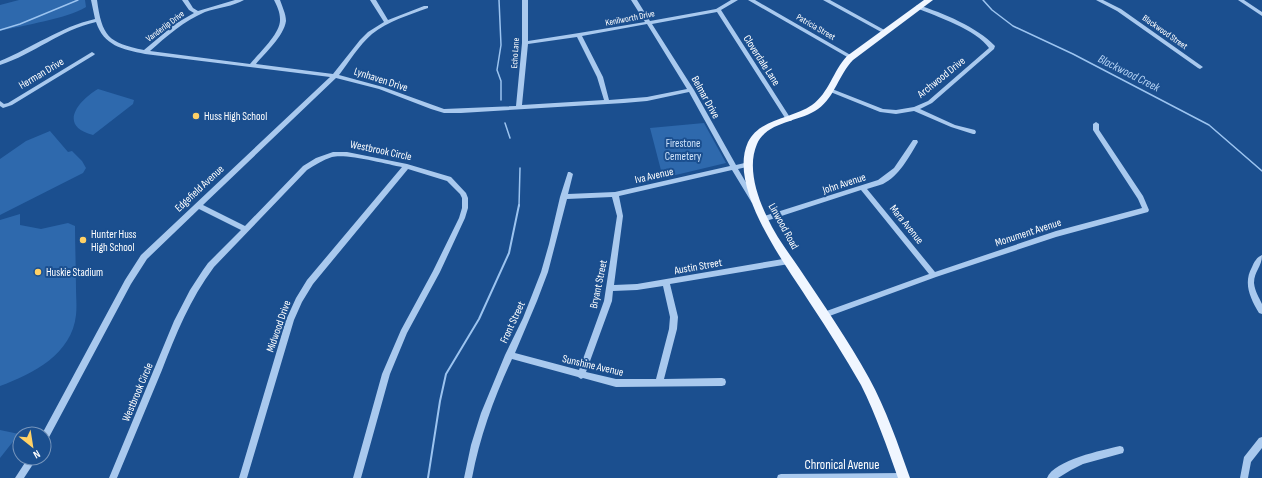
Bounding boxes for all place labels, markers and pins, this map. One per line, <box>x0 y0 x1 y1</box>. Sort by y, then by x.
place label: Huss High School <box>204 110 267 123</box>
marker: Huss High School <box>191 111 201 121</box>
place label: Hunter Huss High School <box>91 228 137 254</box>
marker: Hunter Huss High School <box>78 235 88 245</box>
place label: Huskie Stadium <box>46 266 103 279</box>
marker: Huskie Stadium <box>33 267 43 277</box>

